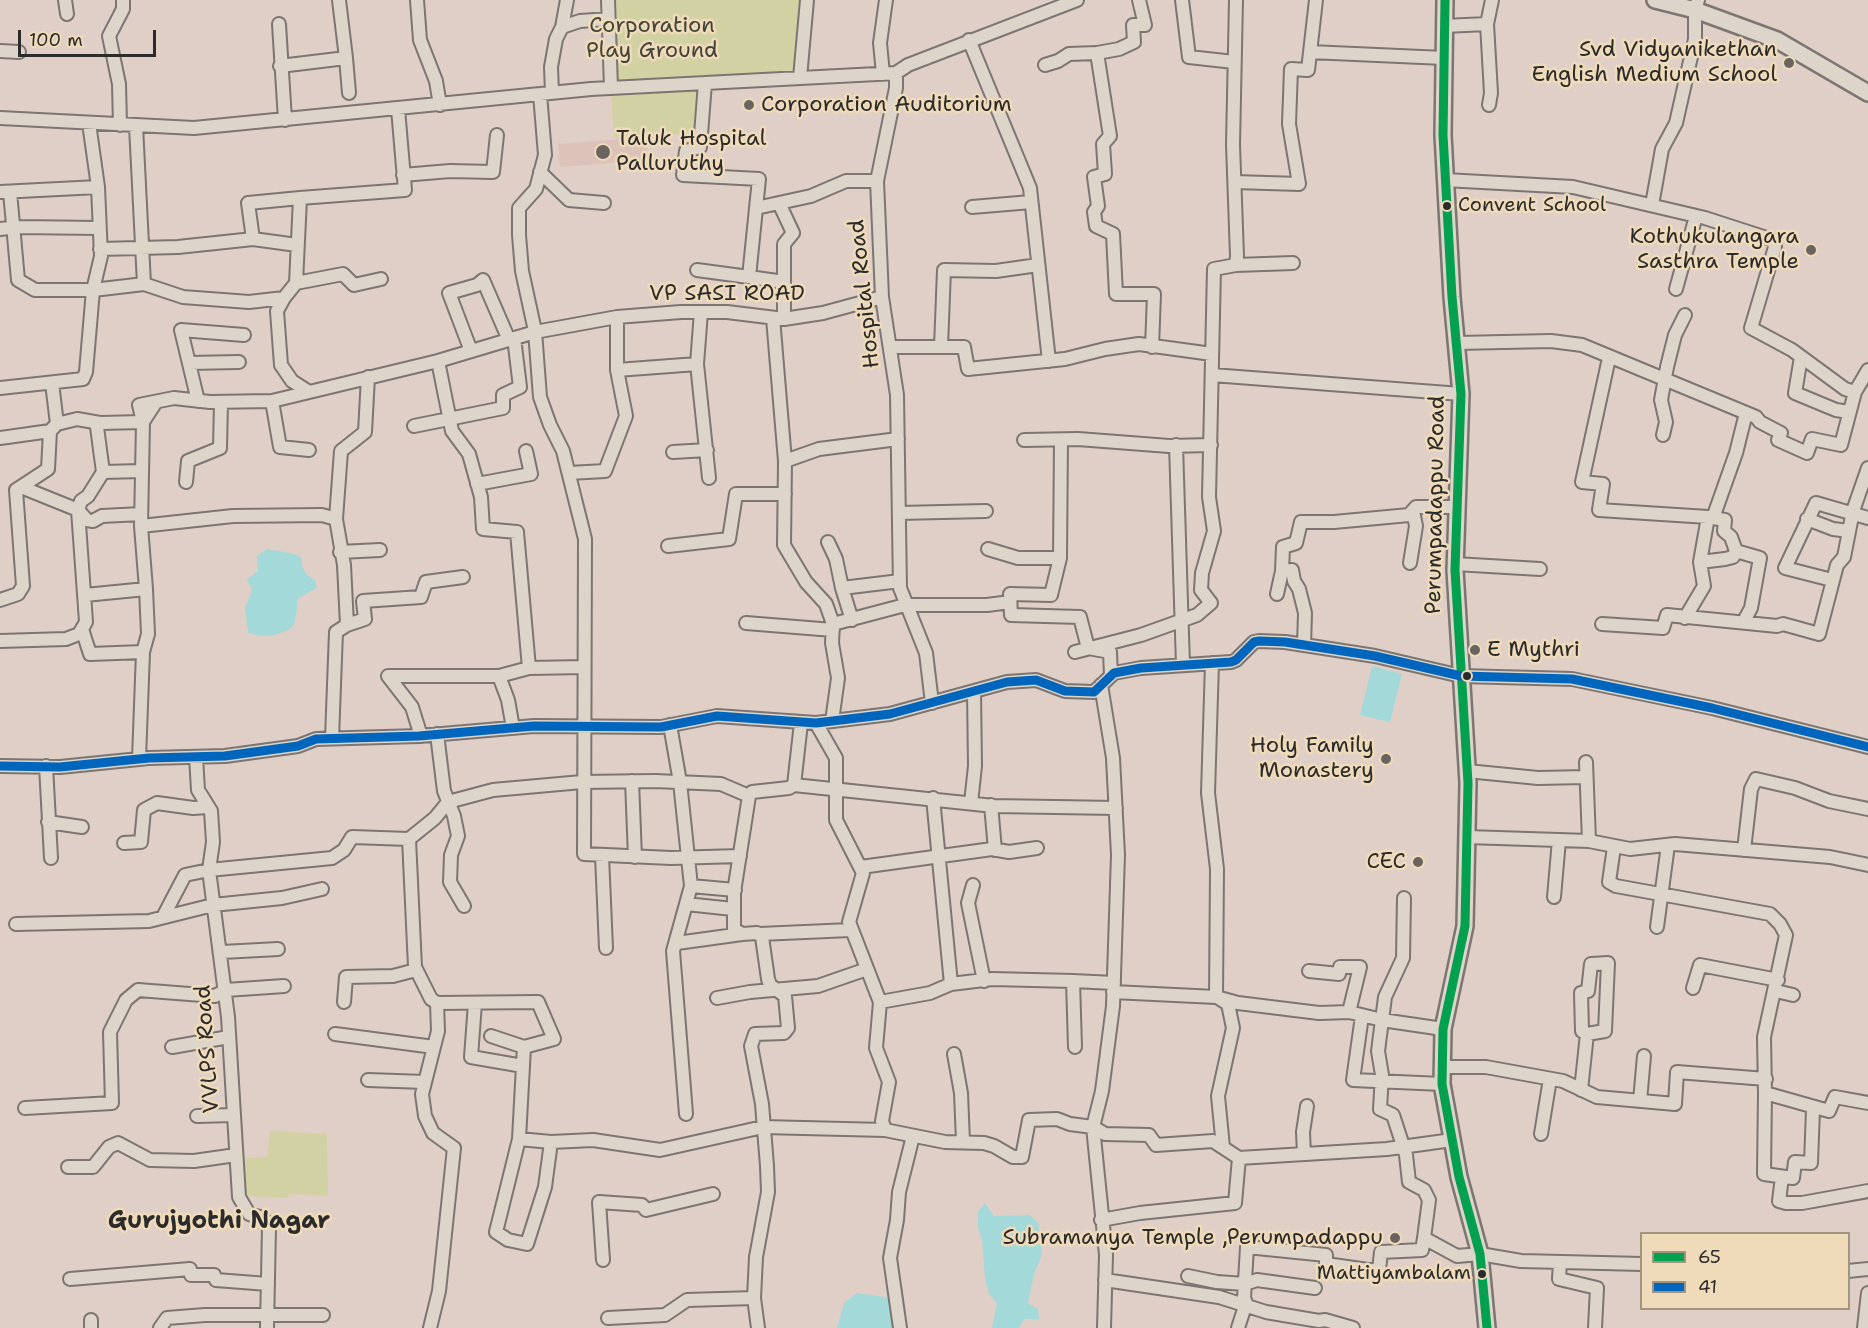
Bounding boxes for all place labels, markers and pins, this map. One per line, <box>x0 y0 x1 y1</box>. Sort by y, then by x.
place label: Svd Vidyanikethan English Medium School <box>1532 37 1777 88</box>
marker: Svd Vidyanikethan English Medium School <box>1782 56 1796 70</box>
place label: Corporation Auditorium <box>761 92 1012 118</box>
marker: Corporation Auditorium <box>742 98 756 112</box>
place label: Taluk Hospital Palluruthy <box>616 126 766 178</box>
marker: Taluk Hospital Palluruthy <box>594 143 612 161</box>
place label: Convent School <box>1458 194 1606 218</box>
marker: Convent School <box>1441 200 1453 212</box>
place label: Kothukulangara Sasthra Temple <box>1630 224 1799 276</box>
marker: Kothukulangara Sasthra Temple <box>1804 243 1818 257</box>
place label: E Mythri <box>1487 637 1580 663</box>
marker: E Mythri <box>1468 643 1482 657</box>
unlabelled marker <box>1461 670 1473 682</box>
place label: Holy Family Monastery <box>1250 733 1374 784</box>
marker: Holy Family Monastery <box>1379 752 1393 766</box>
place label: CEC <box>1366 849 1406 875</box>
marker: CEC <box>1411 855 1425 869</box>
place label: Subramanya Temple ,Perumpadappu <box>1002 1225 1383 1251</box>
marker: Subramanya Temple ,Perumpadappu <box>1388 1231 1402 1245</box>
place label: Mattiyambalam <box>1317 1262 1471 1286</box>
marker: Mattiyambalam <box>1476 1268 1488 1280</box>

